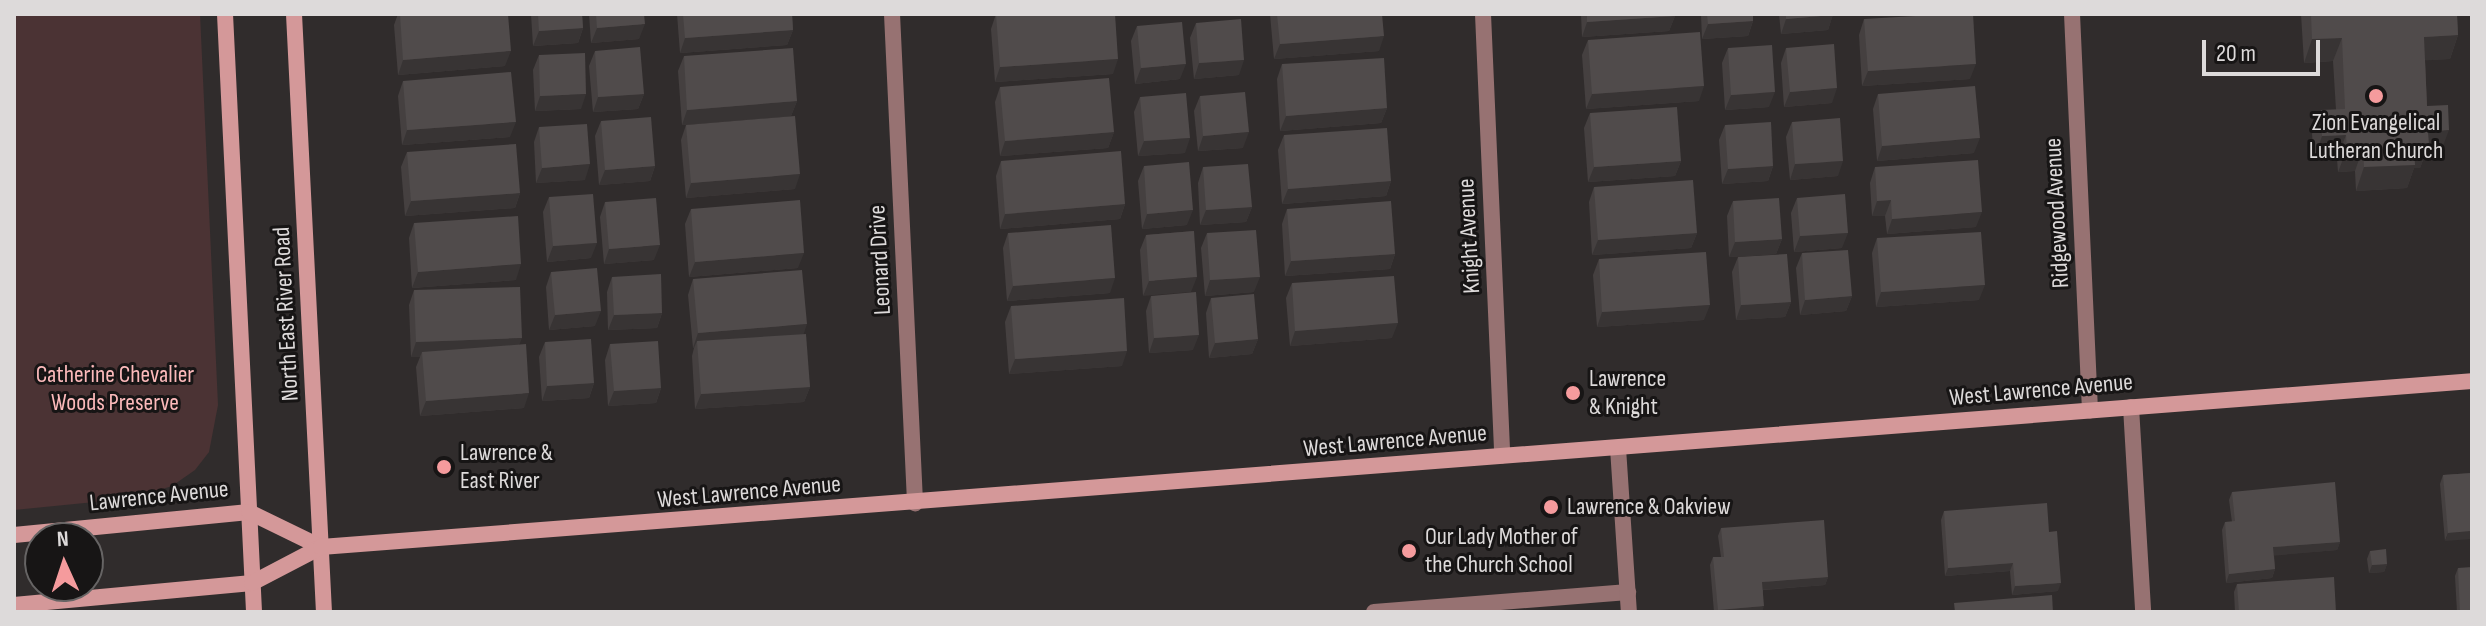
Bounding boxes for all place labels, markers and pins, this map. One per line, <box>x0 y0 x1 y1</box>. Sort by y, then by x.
marker: Zion Evangelical Lutheran Church <box>2367 87 2385 105</box>
place label: Zion Evangelical Lutheran Church <box>2309 109 2443 165</box>
place label: Lawrence & Knight <box>1589 365 1666 421</box>
marker: Lawrence & Knight <box>1564 384 1582 402</box>
place label: Lawrence & East River <box>460 439 553 495</box>
marker: Lawrence & East River <box>435 458 453 476</box>
place label: Lawrence & Oakview <box>1567 493 1731 521</box>
marker: Lawrence & Oakview <box>1542 498 1560 516</box>
place label: Our Lady Mother of the Church School <box>1425 523 1578 579</box>
marker: Our Lady Mother of the Church School <box>1400 542 1418 560</box>

